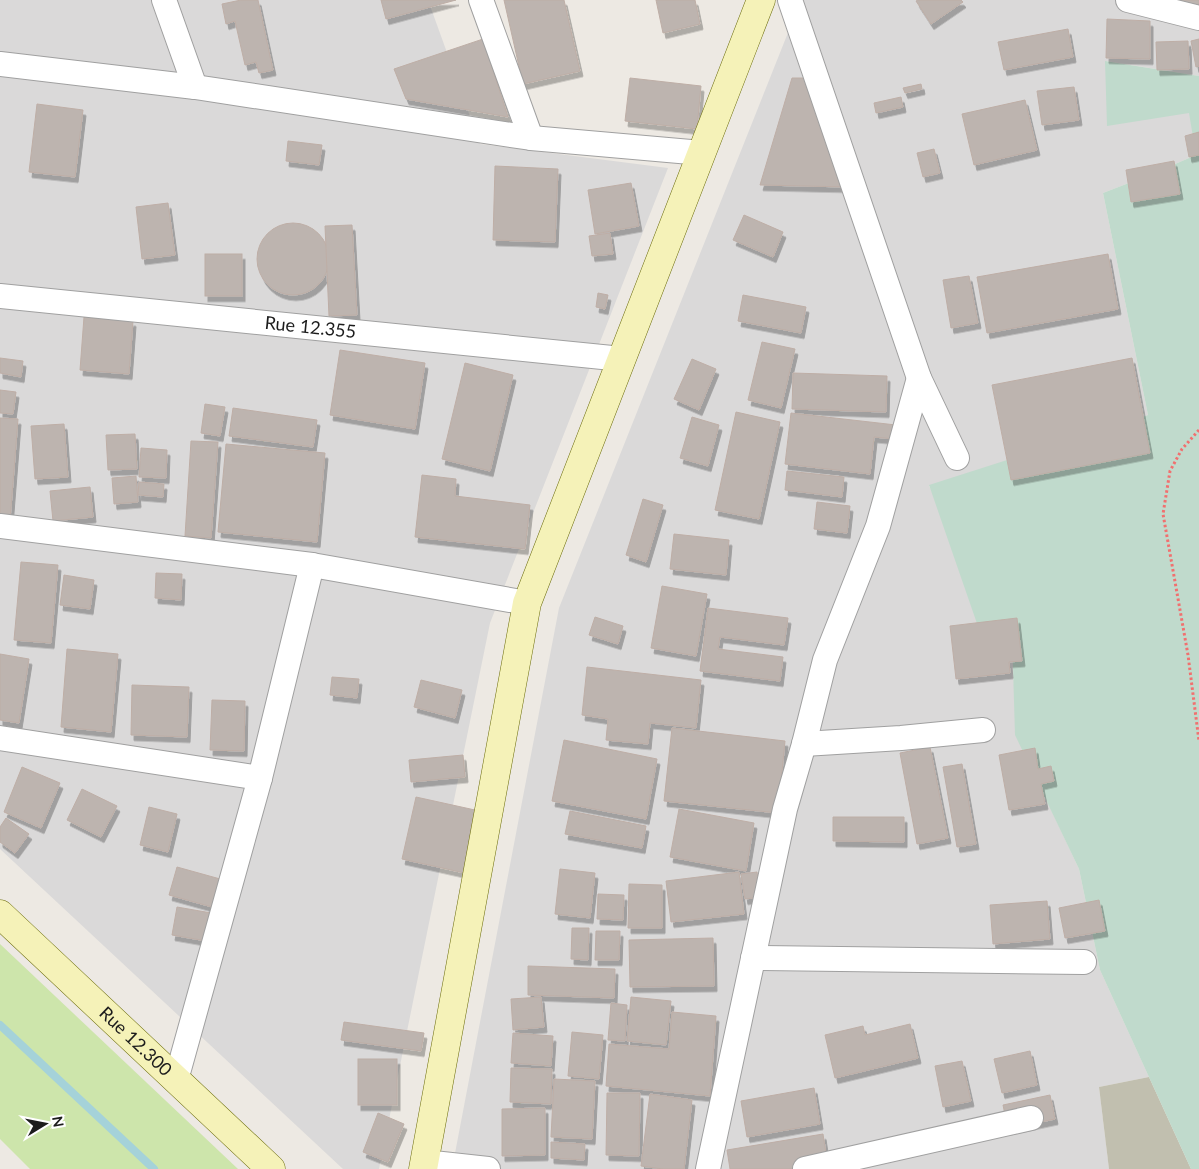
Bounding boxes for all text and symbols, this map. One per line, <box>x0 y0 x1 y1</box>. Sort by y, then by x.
street label: Rue 12.355 <box>264 311 357 342</box>
street label: Rue 12.300 <box>95 1001 177 1080</box>
north arrow <box>20 1099 70 1149</box>
text: N <box>49 1115 68 1128</box>

